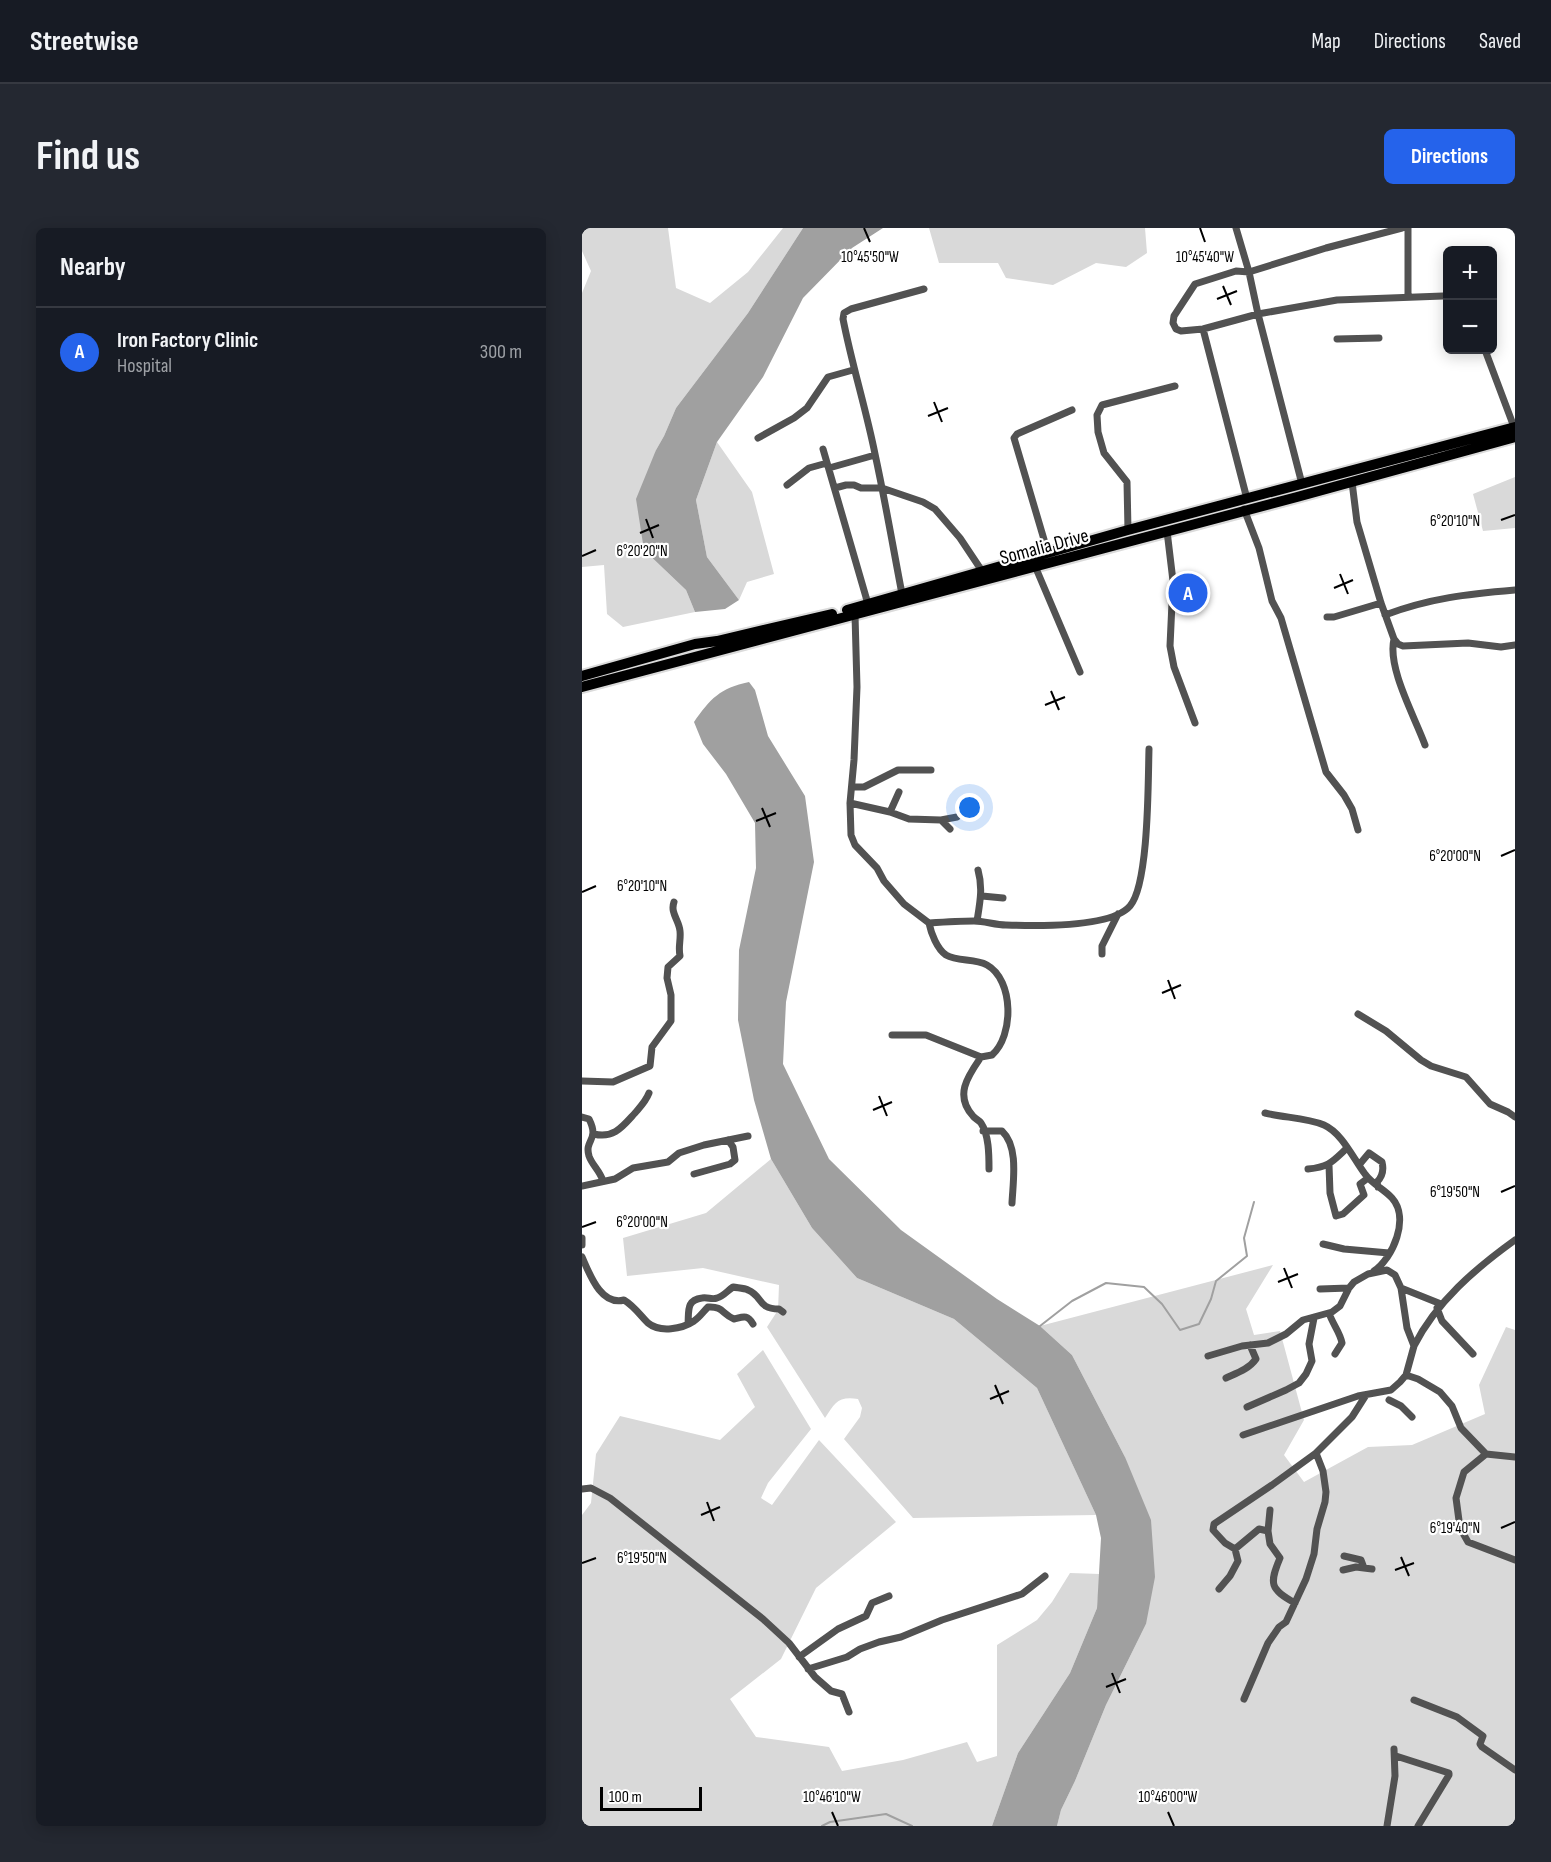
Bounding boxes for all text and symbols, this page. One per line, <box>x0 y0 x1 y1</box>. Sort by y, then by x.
text: Streetwise <box>30 25 139 58</box>
text: Map <box>1311 29 1341 54</box>
text: Directions <box>1374 29 1446 54</box>
text: Saved <box>1479 29 1521 54</box>
button: Directions <box>1384 129 1515 184</box>
text: Find us <box>36 131 140 182</box>
map controls <box>1443 246 1497 354</box>
button: + <box>1443 246 1497 300</box>
text: 10°45'50"W <box>841 248 899 267</box>
text: 10°45'40"W <box>1176 248 1234 267</box>
text: Nearby <box>60 252 126 283</box>
button: − <box>1443 300 1497 354</box>
text: Iron Factory Clinic <box>117 327 258 354</box>
text: A <box>75 340 84 364</box>
text: 300 m <box>480 340 522 364</box>
text: Hospital <box>117 354 172 378</box>
text: 6°20'10"N <box>1430 512 1480 531</box>
street label: Somalia Drive <box>997 524 1091 570</box>
text: 6°20'20"N <box>616 542 668 561</box>
pin: A <box>1168 570 1208 616</box>
your location <box>955 793 984 822</box>
text: 6°20'00"N <box>1429 847 1481 866</box>
text: 6°20'10"N <box>617 877 667 896</box>
text: 6°19'50"N <box>1430 1183 1480 1202</box>
text: 6°20'00"N <box>616 1213 668 1232</box>
text: 6°19'40"N <box>1430 1519 1480 1538</box>
text: 6°19'50"N <box>617 1549 667 1568</box>
scale bar <box>600 1784 702 1812</box>
text: 100 m <box>609 1788 642 1807</box>
text: 10°46'10"W <box>803 1788 861 1807</box>
text: 10°46'00"W <box>1139 1788 1198 1807</box>

